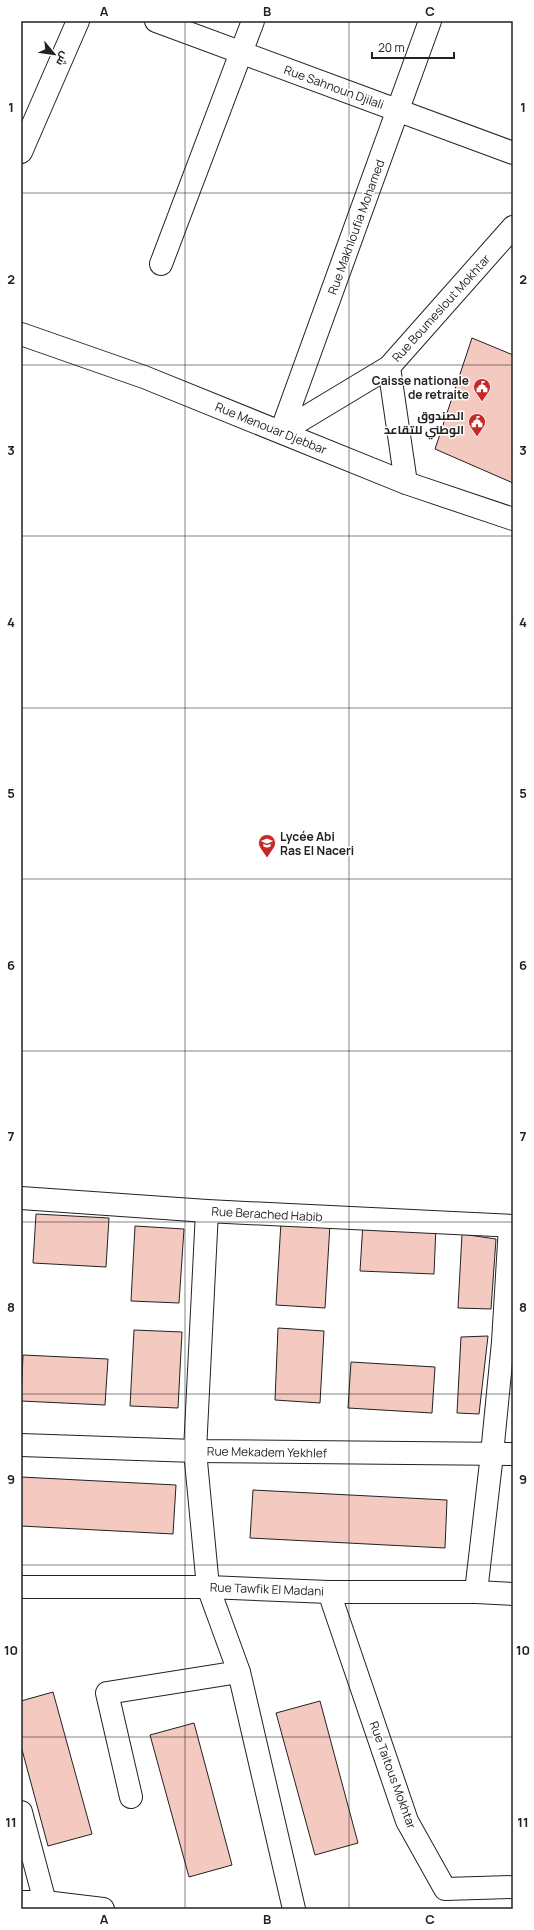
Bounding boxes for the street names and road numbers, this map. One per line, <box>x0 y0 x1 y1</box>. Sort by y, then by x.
street label: Rue Sahnoun Djilali <box>282 61 386 113</box>
street label: Rue Makhloufia Mohamed <box>324 157 388 297</box>
street label: Rue Boumeslout Mokhtar <box>388 250 494 365</box>
street label: Rue Menouar Djebbar <box>213 398 330 458</box>
street label: Rue Berached Habib <box>211 1203 323 1225</box>
street label: Rue Mekadem Yekhlef <box>207 1442 328 1462</box>
street label: Rue Tawfik El Madani <box>210 1579 324 1599</box>
street label: Rue Taitous Mokhtar <box>366 1719 421 1832</box>

